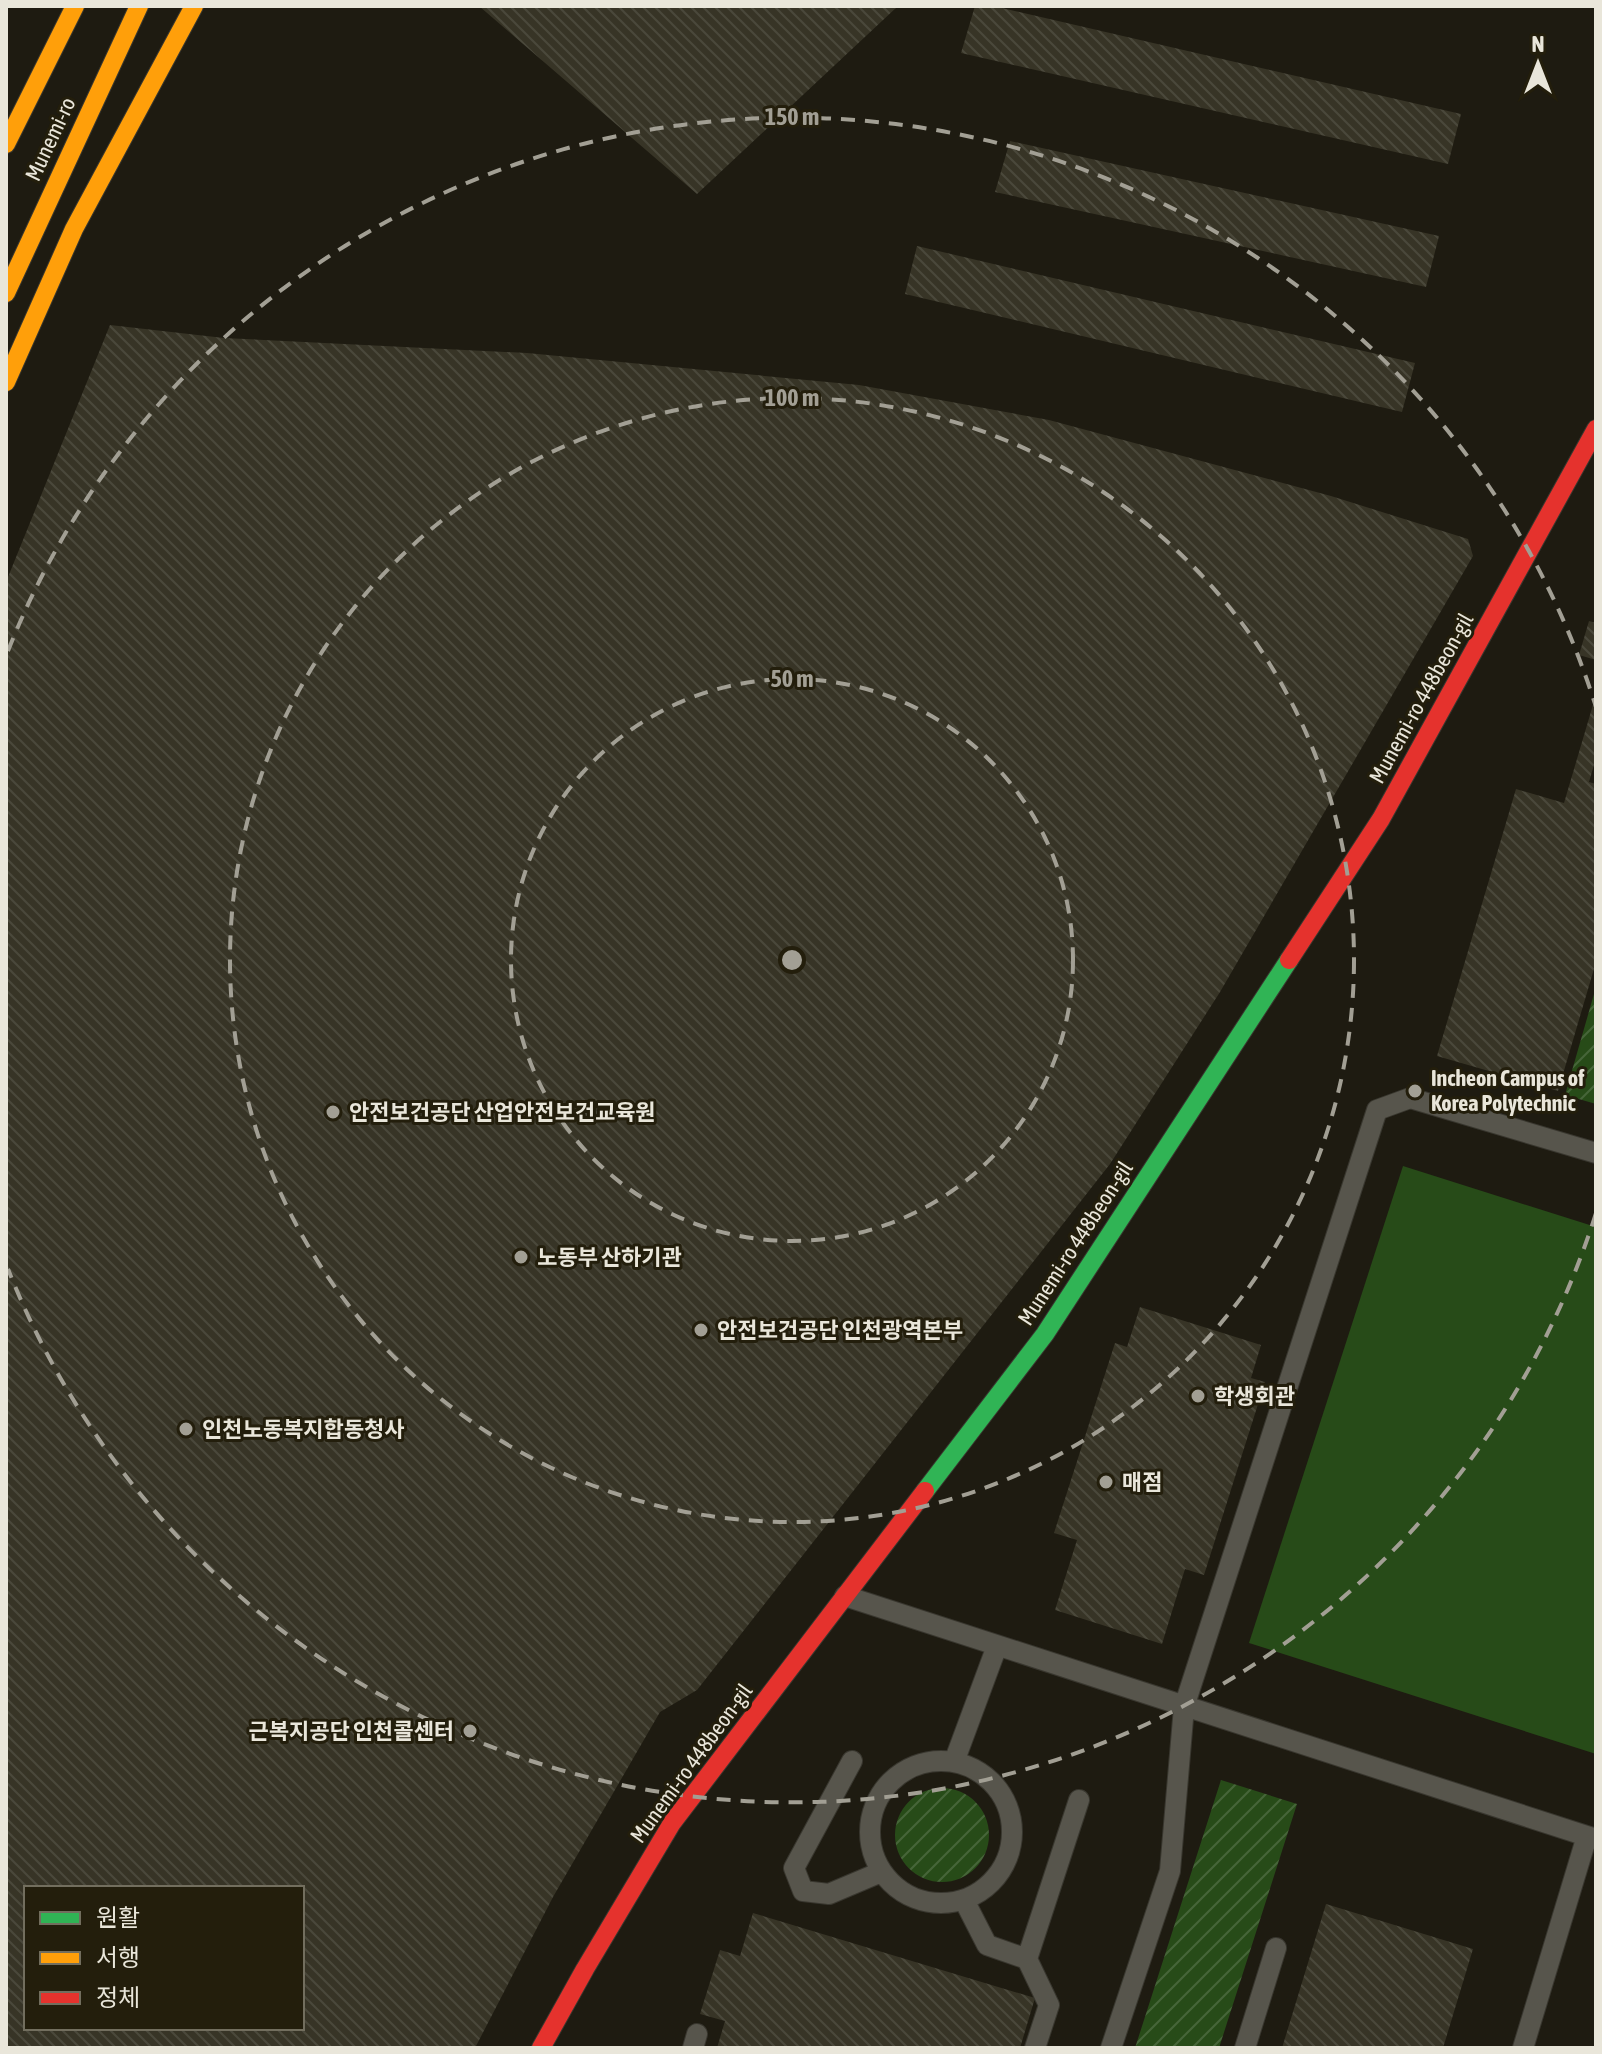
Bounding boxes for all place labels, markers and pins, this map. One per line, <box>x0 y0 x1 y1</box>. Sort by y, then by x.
centre of rings <box>778 946 806 974</box>
place label: Incheon Campus of Korea Polytechnic <box>1431 1065 1585 1116</box>
marker: Incheon Campus of Korea Polytechnic <box>1406 1082 1424 1100</box>
place label: 안전보건공단 산업안전보건교육원 <box>349 1099 656 1125</box>
marker: 안전보건공단 산업안전보건교육원 <box>324 1103 342 1121</box>
place label: 노동부 산하기관 <box>537 1244 682 1270</box>
marker: 노동부 산하기관 <box>512 1248 530 1266</box>
place label: 안전보건공단 인천광역본부 <box>717 1317 963 1343</box>
marker: 안전보건공단 인천광역본부 <box>692 1321 710 1339</box>
place label: 학생회관 <box>1214 1383 1295 1409</box>
marker: 학생회관 <box>1189 1387 1207 1405</box>
place label: 인천노동복지합동청사 <box>202 1416 404 1442</box>
marker: 인천노동복지합동청사 <box>177 1420 195 1438</box>
place label: 매점 <box>1122 1469 1162 1495</box>
marker: 매점 <box>1097 1473 1115 1491</box>
place label: 근복지공단 인천콜센터 <box>249 1718 454 1744</box>
marker: 근복지공단 인천콜센터 <box>461 1722 479 1740</box>

